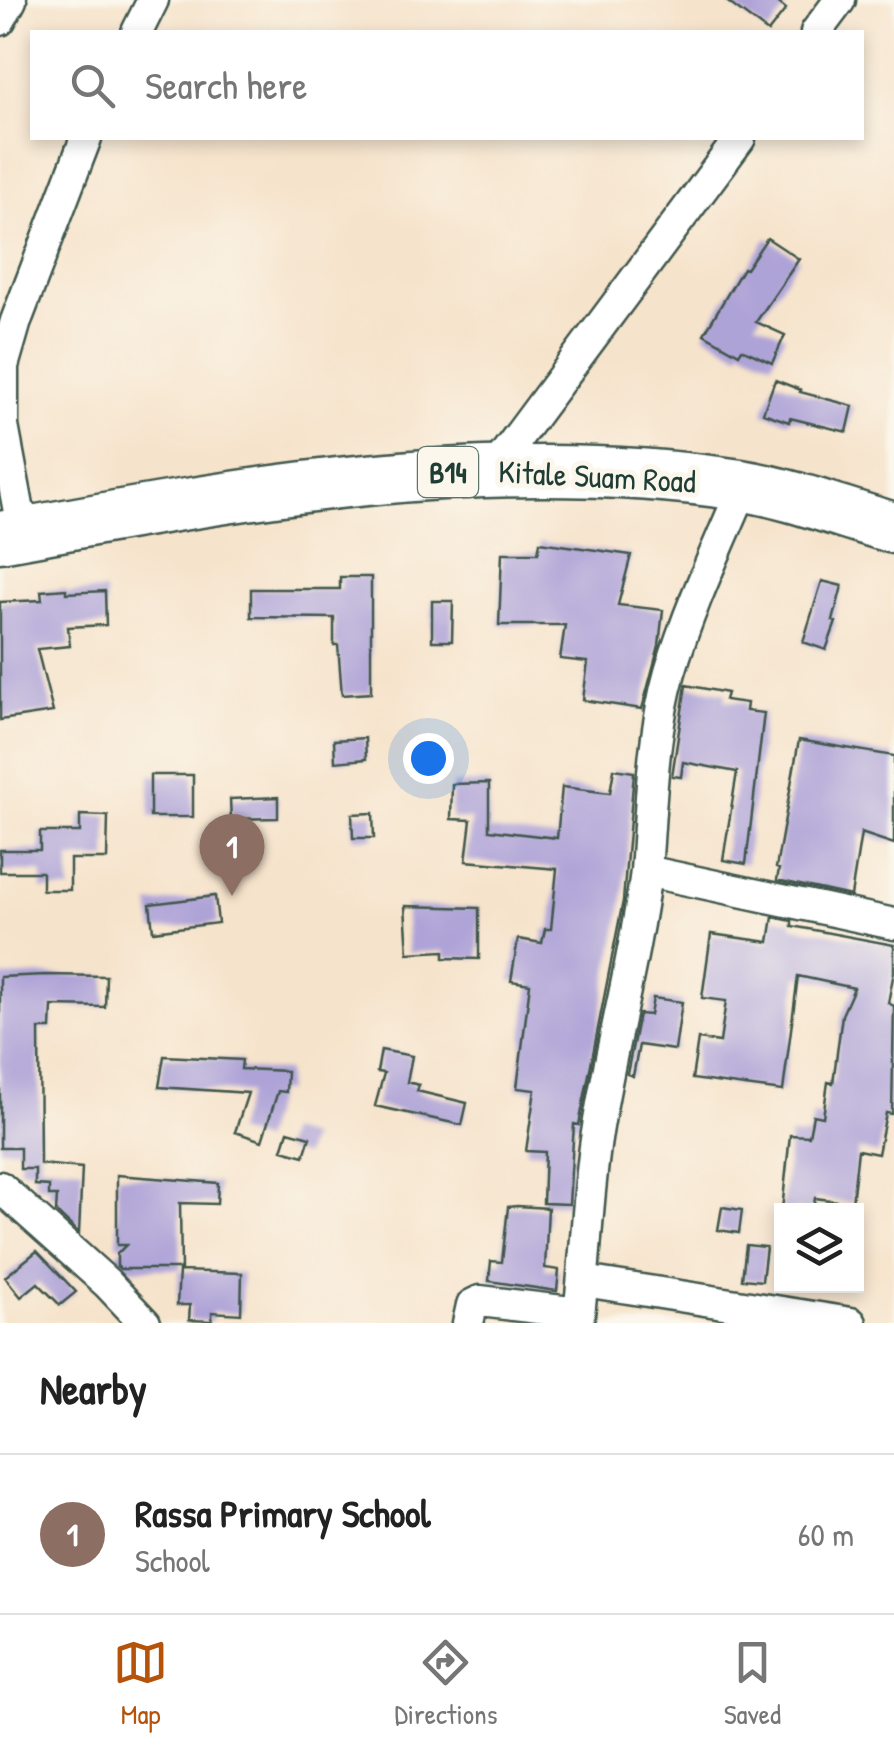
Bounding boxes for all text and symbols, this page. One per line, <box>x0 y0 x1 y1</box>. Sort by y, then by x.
search box <box>30 30 864 140</box>
icon: search <box>65 58 120 113</box>
text: Search here <box>145 59 307 111</box>
road number: B14 <box>418 447 478 497</box>
street label: Kitale Suam Road <box>497 449 697 503</box>
your location <box>403 733 454 784</box>
pin: 1 <box>200 814 264 896</box>
map controls <box>774 1203 864 1293</box>
button: layers <box>774 1203 864 1293</box>
text: Nearby <box>40 1360 147 1417</box>
text: Rassa Primary School <box>135 1487 431 1539</box>
text: 1 <box>67 1513 78 1556</box>
text: 60 m <box>798 1513 854 1556</box>
text: School <box>135 1539 210 1582</box>
tab: Map <box>113 1635 168 1733</box>
tab: Directions <box>394 1635 497 1733</box>
tab: Saved <box>724 1635 781 1733</box>

